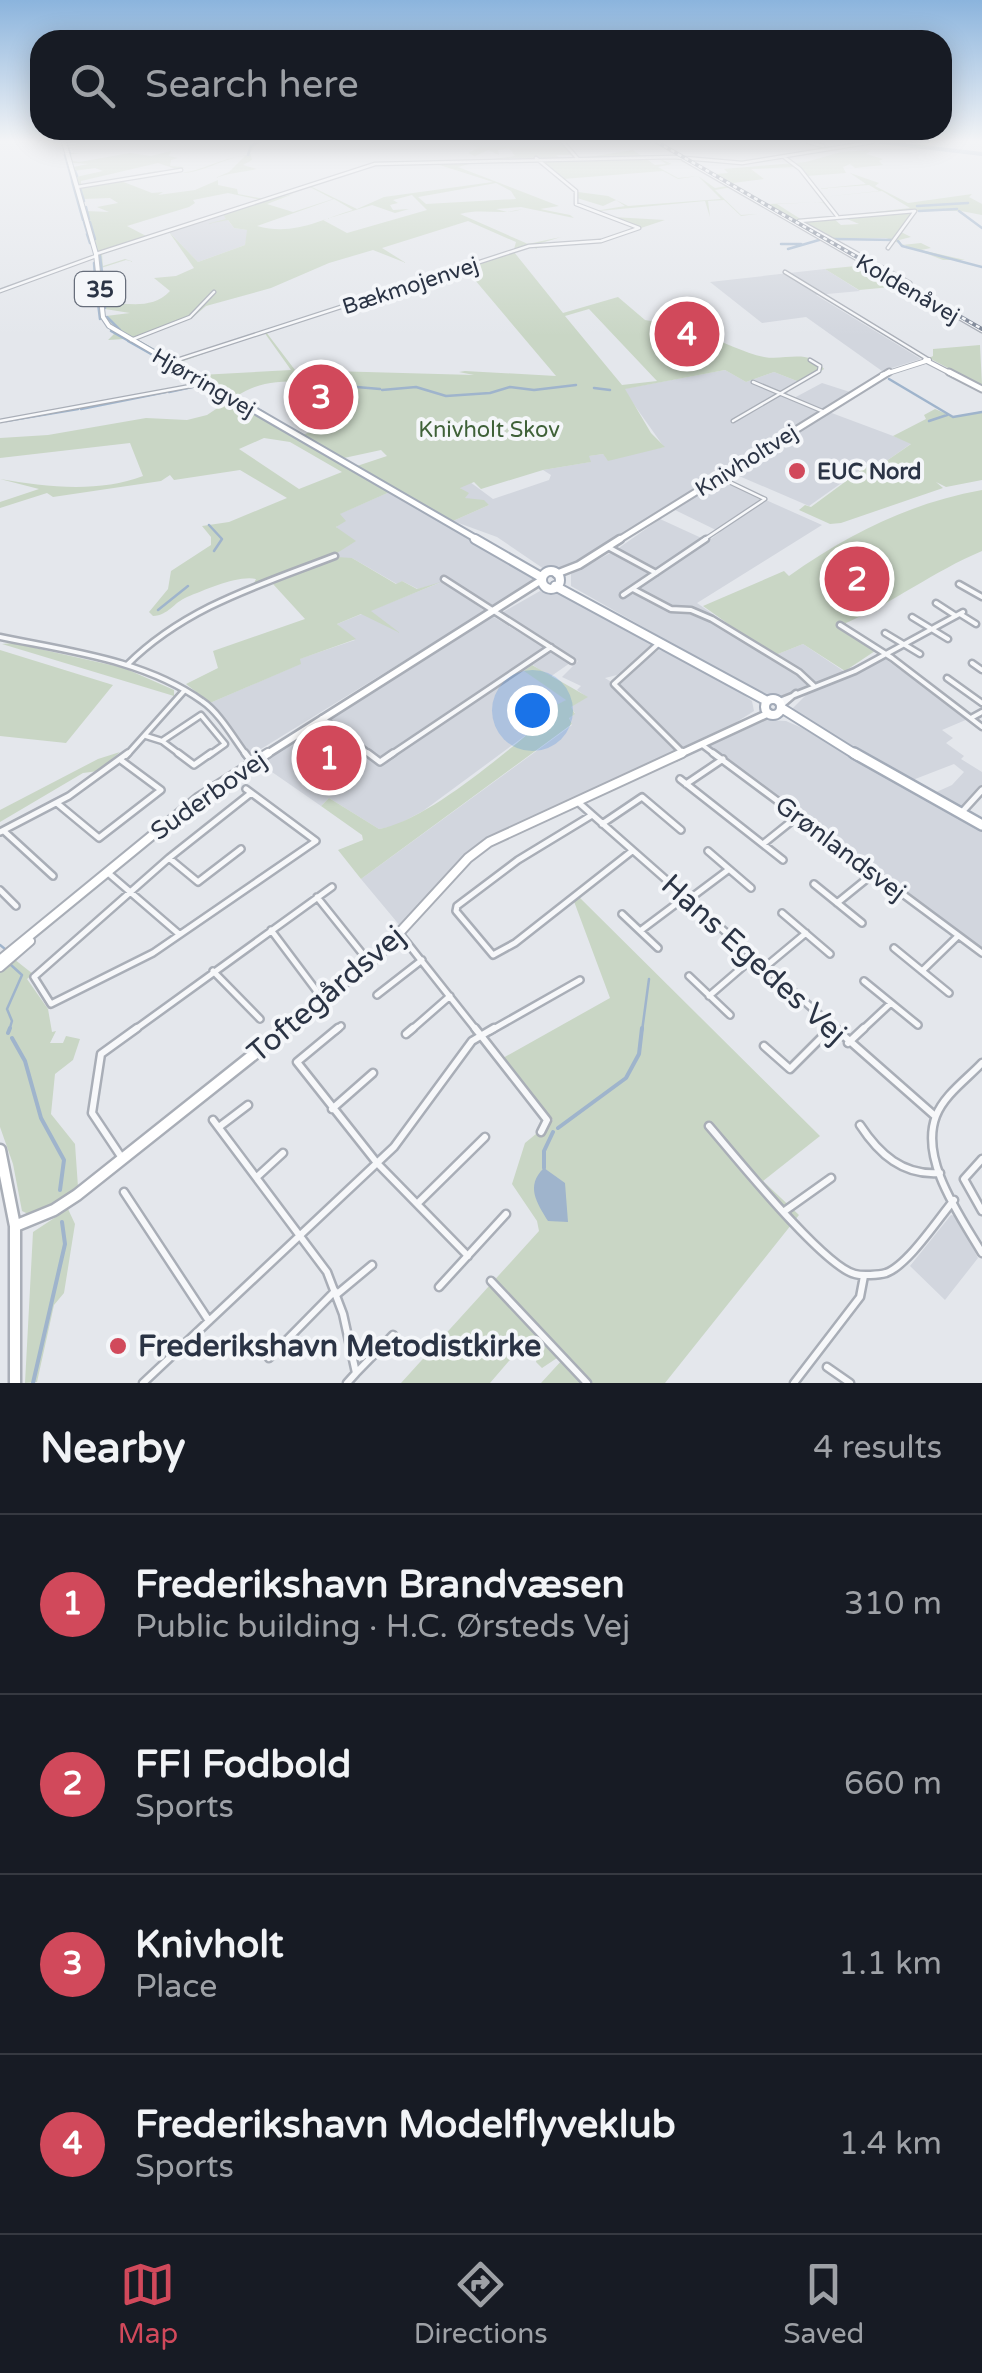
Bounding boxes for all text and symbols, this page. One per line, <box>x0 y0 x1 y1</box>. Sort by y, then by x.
search box <box>30 30 952 140</box>
icon: search <box>65 58 120 113</box>
text: Search here <box>145 62 359 108</box>
street label: Koldenåvej <box>851 249 964 329</box>
street label: Bækmojenvej <box>339 252 482 320</box>
road number: 35 <box>75 272 125 306</box>
pin: 4 <box>654 296 720 372</box>
street label: Hjørringvej <box>147 343 260 423</box>
pin: 3 <box>288 360 354 434</box>
park label: Knivholt Skov <box>418 417 560 443</box>
street label: Knivholtvej <box>691 419 802 502</box>
place label: EUC Nord <box>817 459 921 485</box>
marker: EUC Nord <box>786 460 808 482</box>
pin: 2 <box>824 542 890 616</box>
your location <box>507 685 558 736</box>
pin: 1 <box>296 720 362 796</box>
street label: Suderbovej <box>145 745 272 847</box>
street label: Grønlandsvej <box>769 790 911 908</box>
street label: Hans Egedes Vej <box>653 866 854 1052</box>
street label: Toftegårdsvej <box>240 918 413 1071</box>
place label: Frederikshavn Metodistkirke <box>138 1328 541 1365</box>
marker: Frederikshavn Metodistkirke <box>107 1335 129 1357</box>
text: Nearby <box>40 1423 185 1474</box>
text: 4 results <box>813 1429 942 1467</box>
text: Frederikshavn Brandvæsen <box>135 1562 625 1608</box>
text: 1 <box>62 1585 83 1623</box>
text: 310 m <box>844 1585 942 1623</box>
text: Public building · H.C. Ørsteds Vej <box>135 1608 630 1646</box>
text: FFI Fodbold <box>135 1742 351 1788</box>
text: 2 <box>62 1765 83 1803</box>
text: 660 m <box>844 1765 942 1803</box>
text: Sports <box>135 1788 234 1826</box>
text: Knivholt <box>135 1922 283 1968</box>
text: 3 <box>62 1945 83 1983</box>
text: 1.1 km <box>838 1945 942 1983</box>
text: Place <box>135 1968 217 2006</box>
text: Frederikshavn Modelflyveklub <box>135 2102 676 2148</box>
text: 4 <box>62 2125 83 2163</box>
text: 1.4 km <box>839 2125 942 2163</box>
text: Sports <box>135 2148 234 2186</box>
tab: Map <box>118 2257 178 2351</box>
tab: Directions <box>414 2257 548 2351</box>
tab: Saved <box>783 2257 864 2351</box>

